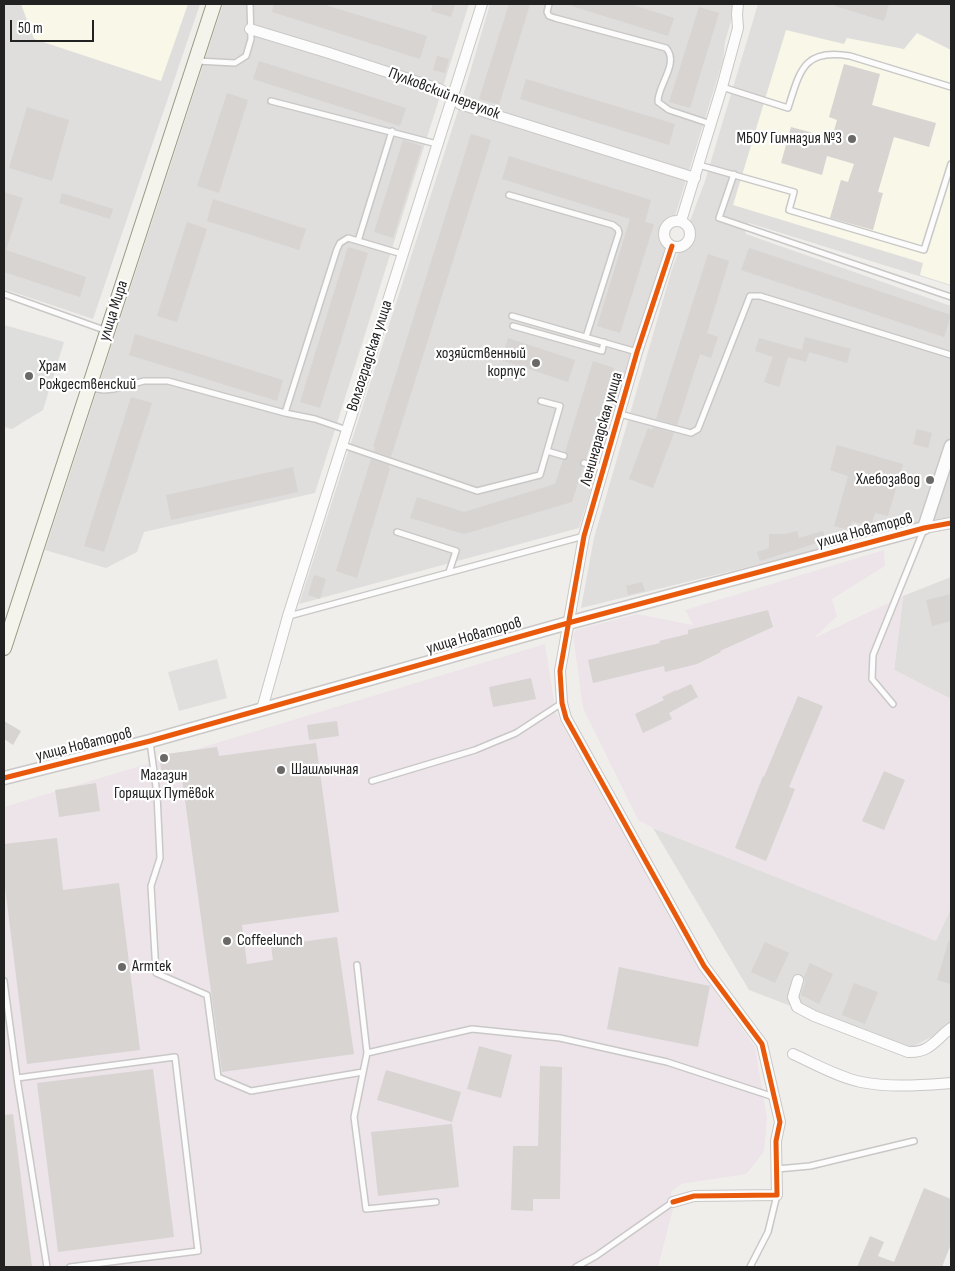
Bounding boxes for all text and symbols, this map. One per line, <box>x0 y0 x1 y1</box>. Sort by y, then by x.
scale bar <box>12 10 96 42</box>
text: 50 m <box>18 19 43 38</box>
street label: Пулковский переулок <box>385 64 503 124</box>
place label: МБОУ Гимназия №3 <box>736 129 842 149</box>
marker: МБОУ Гимназия №3 <box>846 133 858 145</box>
street label: улица Мира <box>95 278 133 344</box>
street label: Волгоградская улица <box>343 298 397 414</box>
place label: хозяйственный корпус <box>436 344 526 382</box>
place label: Храм Рождественский <box>39 357 136 395</box>
marker: хозяйственный корпус <box>530 357 542 369</box>
marker: Храм Рождественский <box>23 370 35 382</box>
street label: Ленинградская улица <box>577 370 627 488</box>
place label: Хлебозавод <box>856 470 920 490</box>
marker: Хлебозавод <box>924 474 936 486</box>
street label: улица Новаторов <box>815 509 915 553</box>
street label: улица Новаторов <box>424 613 524 659</box>
street label: улица Новаторов <box>34 724 134 766</box>
marker: Магазин Горящих Путёвок <box>158 752 170 764</box>
place label: Шашлычная <box>291 760 358 780</box>
marker: Шашлычная <box>275 764 287 776</box>
place label: Магазин Горящих Путёвок <box>114 766 214 804</box>
place label: Coffeelunch <box>237 931 303 951</box>
marker: Coffeelunch <box>221 935 233 947</box>
place label: Armtek <box>132 957 171 977</box>
marker: Armtek <box>116 961 128 973</box>

